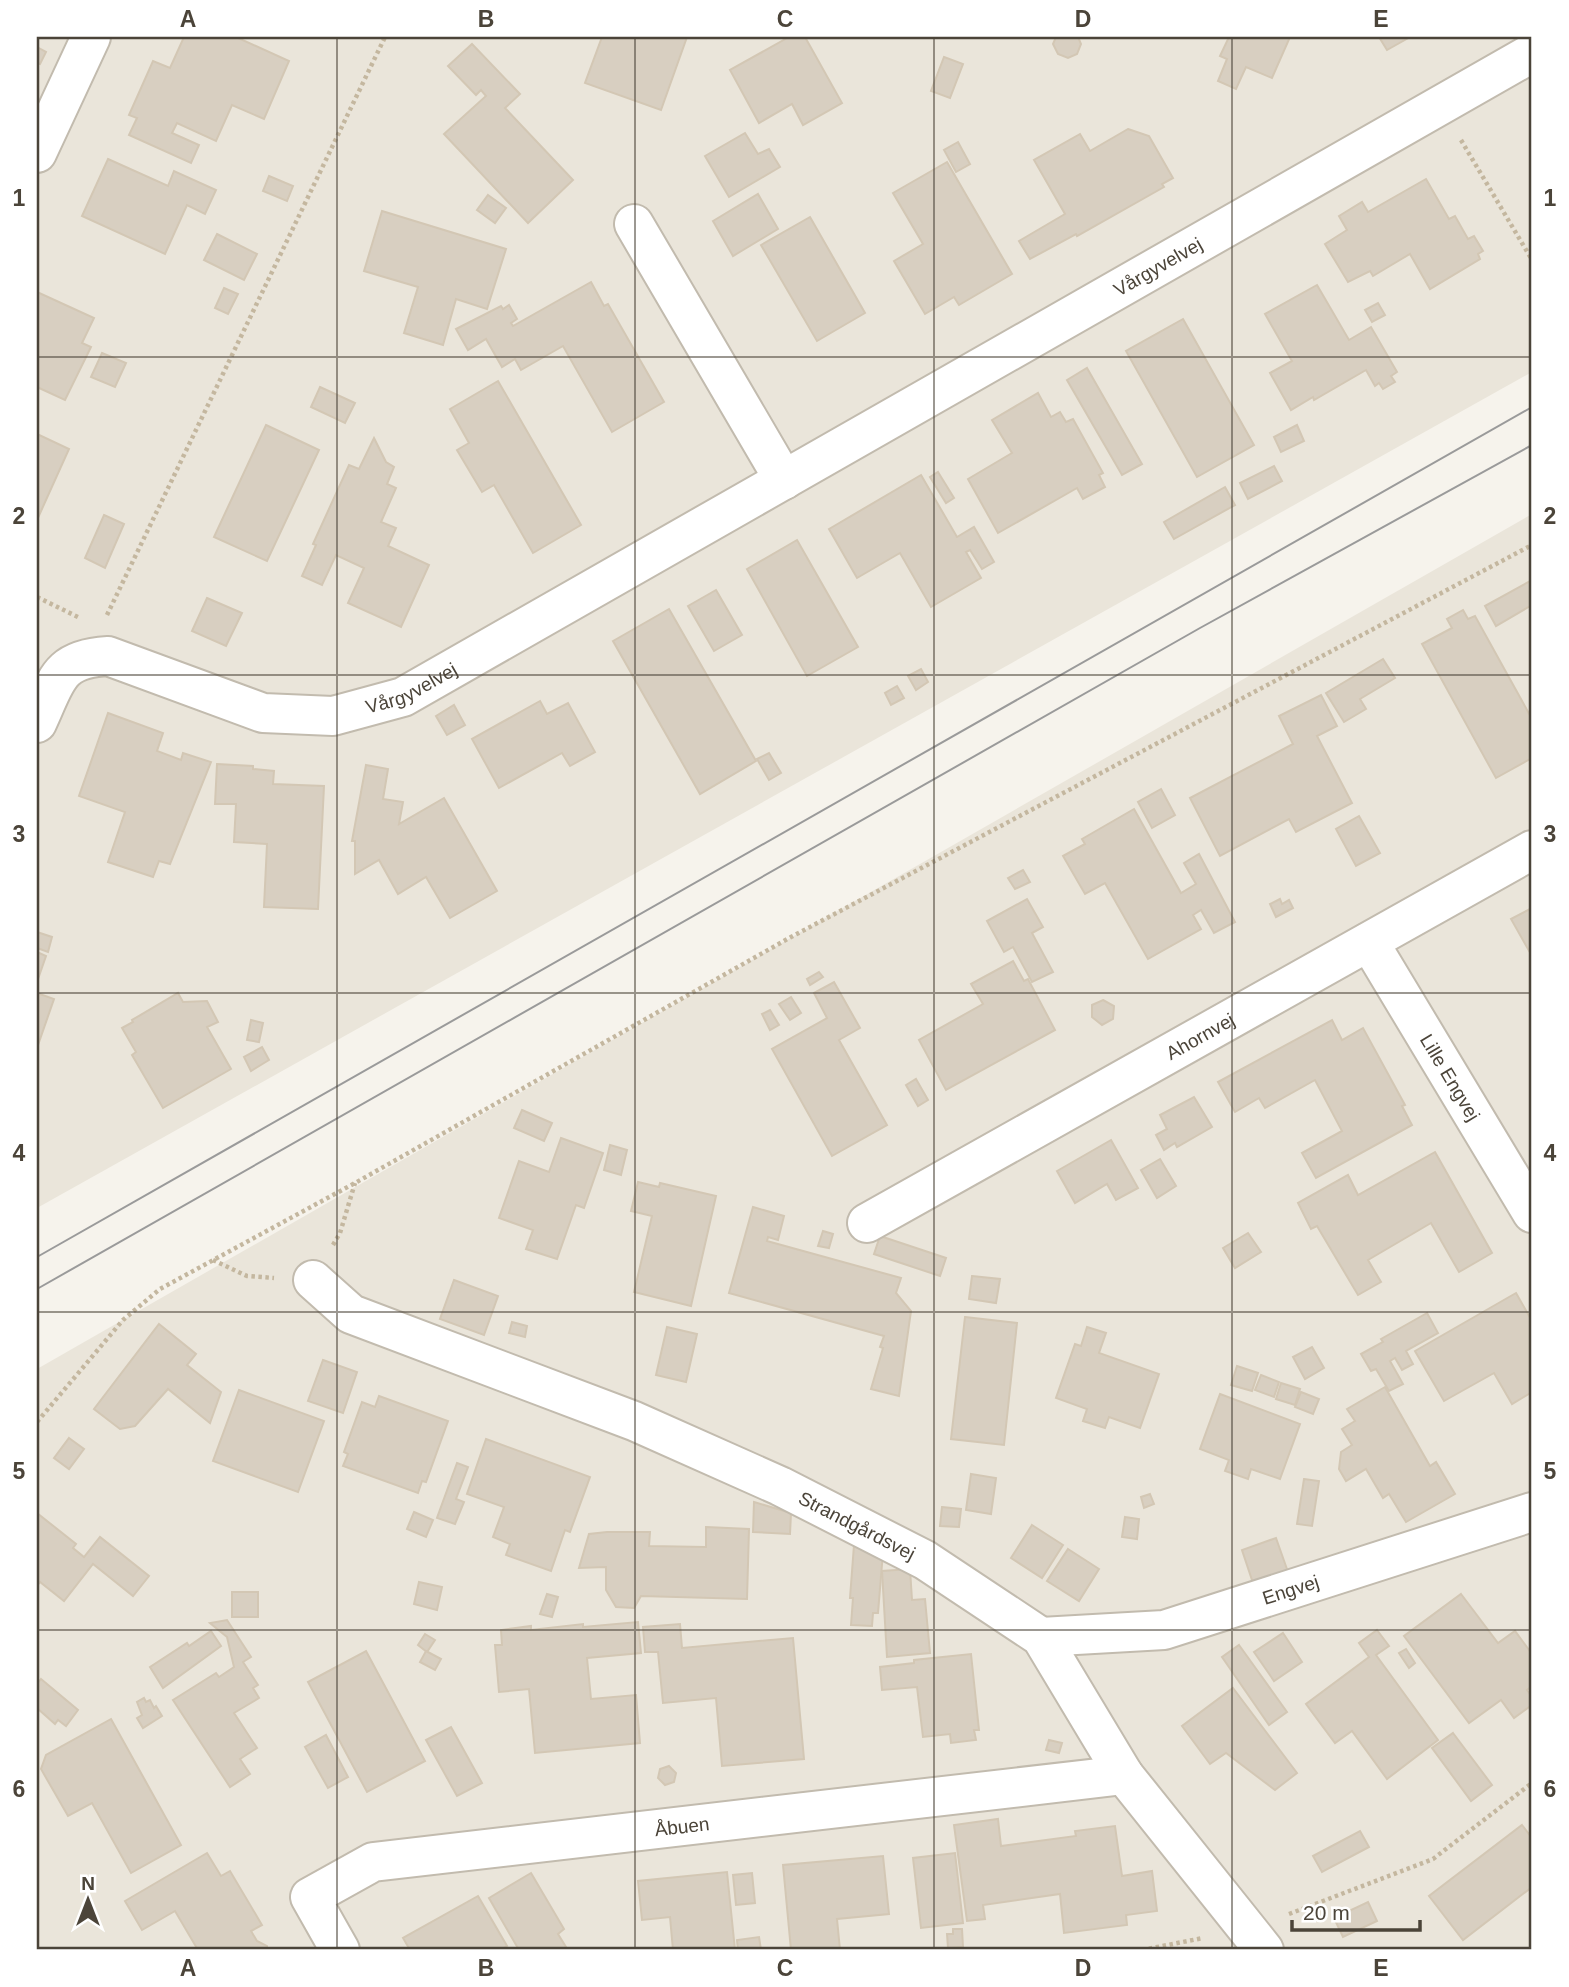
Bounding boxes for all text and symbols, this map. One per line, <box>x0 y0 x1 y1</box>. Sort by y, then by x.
text: A <box>180 6 196 32</box>
text: B <box>478 6 494 32</box>
text: C <box>777 6 793 32</box>
text: D <box>1075 6 1091 32</box>
text: E <box>1373 6 1389 32</box>
text: 1 <box>13 185 26 211</box>
text: 1 <box>1544 185 1557 211</box>
street label: Vårgyvelvej <box>1110 233 1206 300</box>
text: 2 <box>13 503 25 529</box>
text: 2 <box>1544 503 1556 529</box>
street label: Vårgyvelvej <box>363 658 460 717</box>
text: 3 <box>13 821 25 847</box>
text: 3 <box>1544 821 1556 847</box>
street label: Ahornvej <box>1162 1009 1238 1064</box>
street label: Lille Engvej <box>1416 1030 1485 1124</box>
text: 4 <box>13 1140 26 1166</box>
text: 4 <box>1544 1140 1557 1166</box>
text: 5 <box>13 1458 26 1484</box>
text: 5 <box>1544 1458 1557 1484</box>
street label: Strandgårdsvej <box>795 1487 919 1564</box>
street label: Engvej <box>1260 1571 1321 1608</box>
text: 6 <box>13 1776 25 1802</box>
text: 6 <box>1544 1776 1556 1802</box>
street label: Åbuen <box>653 1813 710 1840</box>
north arrow <box>52 1864 122 1934</box>
text: N <box>81 1873 95 1894</box>
scale bar <box>1292 1889 1420 1933</box>
text: 20 m <box>1303 1901 1350 1924</box>
text: A <box>180 1955 196 1981</box>
text: B <box>478 1955 494 1981</box>
text: C <box>777 1955 793 1981</box>
text: D <box>1075 1955 1091 1981</box>
text: E <box>1373 1955 1389 1981</box>

